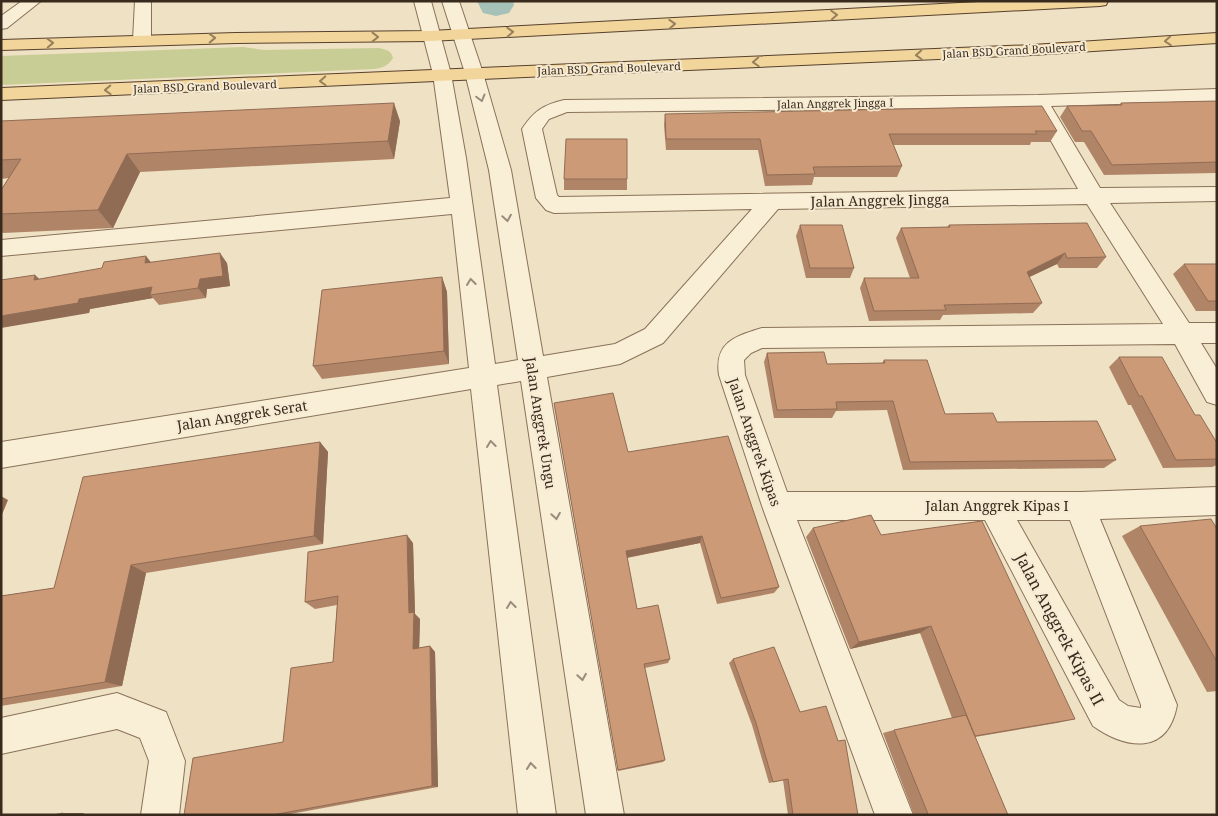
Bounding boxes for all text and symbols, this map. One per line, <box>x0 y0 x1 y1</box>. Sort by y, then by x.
one-way arrow <box>830 10 838 21</box>
one-way arrow <box>668 18 676 29</box>
one-way arrow <box>506 27 514 38</box>
one-way arrow <box>371 31 379 42</box>
one-way arrow <box>209 33 217 44</box>
one-way arrow <box>1164 36 1172 47</box>
one-way arrow <box>46 38 54 48</box>
street label: Jalan BSD Grand Boulevard <box>941 39 1086 61</box>
one-way arrow <box>914 50 922 61</box>
one-way arrow <box>752 57 760 68</box>
street label: Jalan BSD Grand Boulevard <box>536 58 681 78</box>
one-way arrow <box>319 75 327 86</box>
street label: Jalan BSD Grand Boulevard <box>132 76 277 96</box>
one-way arrow <box>104 84 112 95</box>
one-way arrow <box>475 93 486 102</box>
street label: Jalan Anggrek Jingga I <box>776 94 893 112</box>
street label: Jalan Anggrek Jingga <box>809 189 950 211</box>
one-way arrow <box>502 213 512 222</box>
one-way arrow <box>466 278 477 286</box>
street label: Jalan Anggrek Ungu <box>521 355 561 490</box>
street label: Jalan Anggrek Kipas <box>724 374 786 509</box>
street label: Jalan Anggrek Serat <box>174 395 309 435</box>
one-way arrow <box>486 439 497 447</box>
street label: Jalan Anggrek Kipas I <box>924 496 1069 515</box>
one-way arrow <box>550 513 561 521</box>
street label: Jalan Anggrek Kipas II <box>1010 548 1110 709</box>
one-way arrow <box>506 601 517 609</box>
one-way arrow <box>576 672 586 681</box>
one-way arrow <box>526 762 537 770</box>

